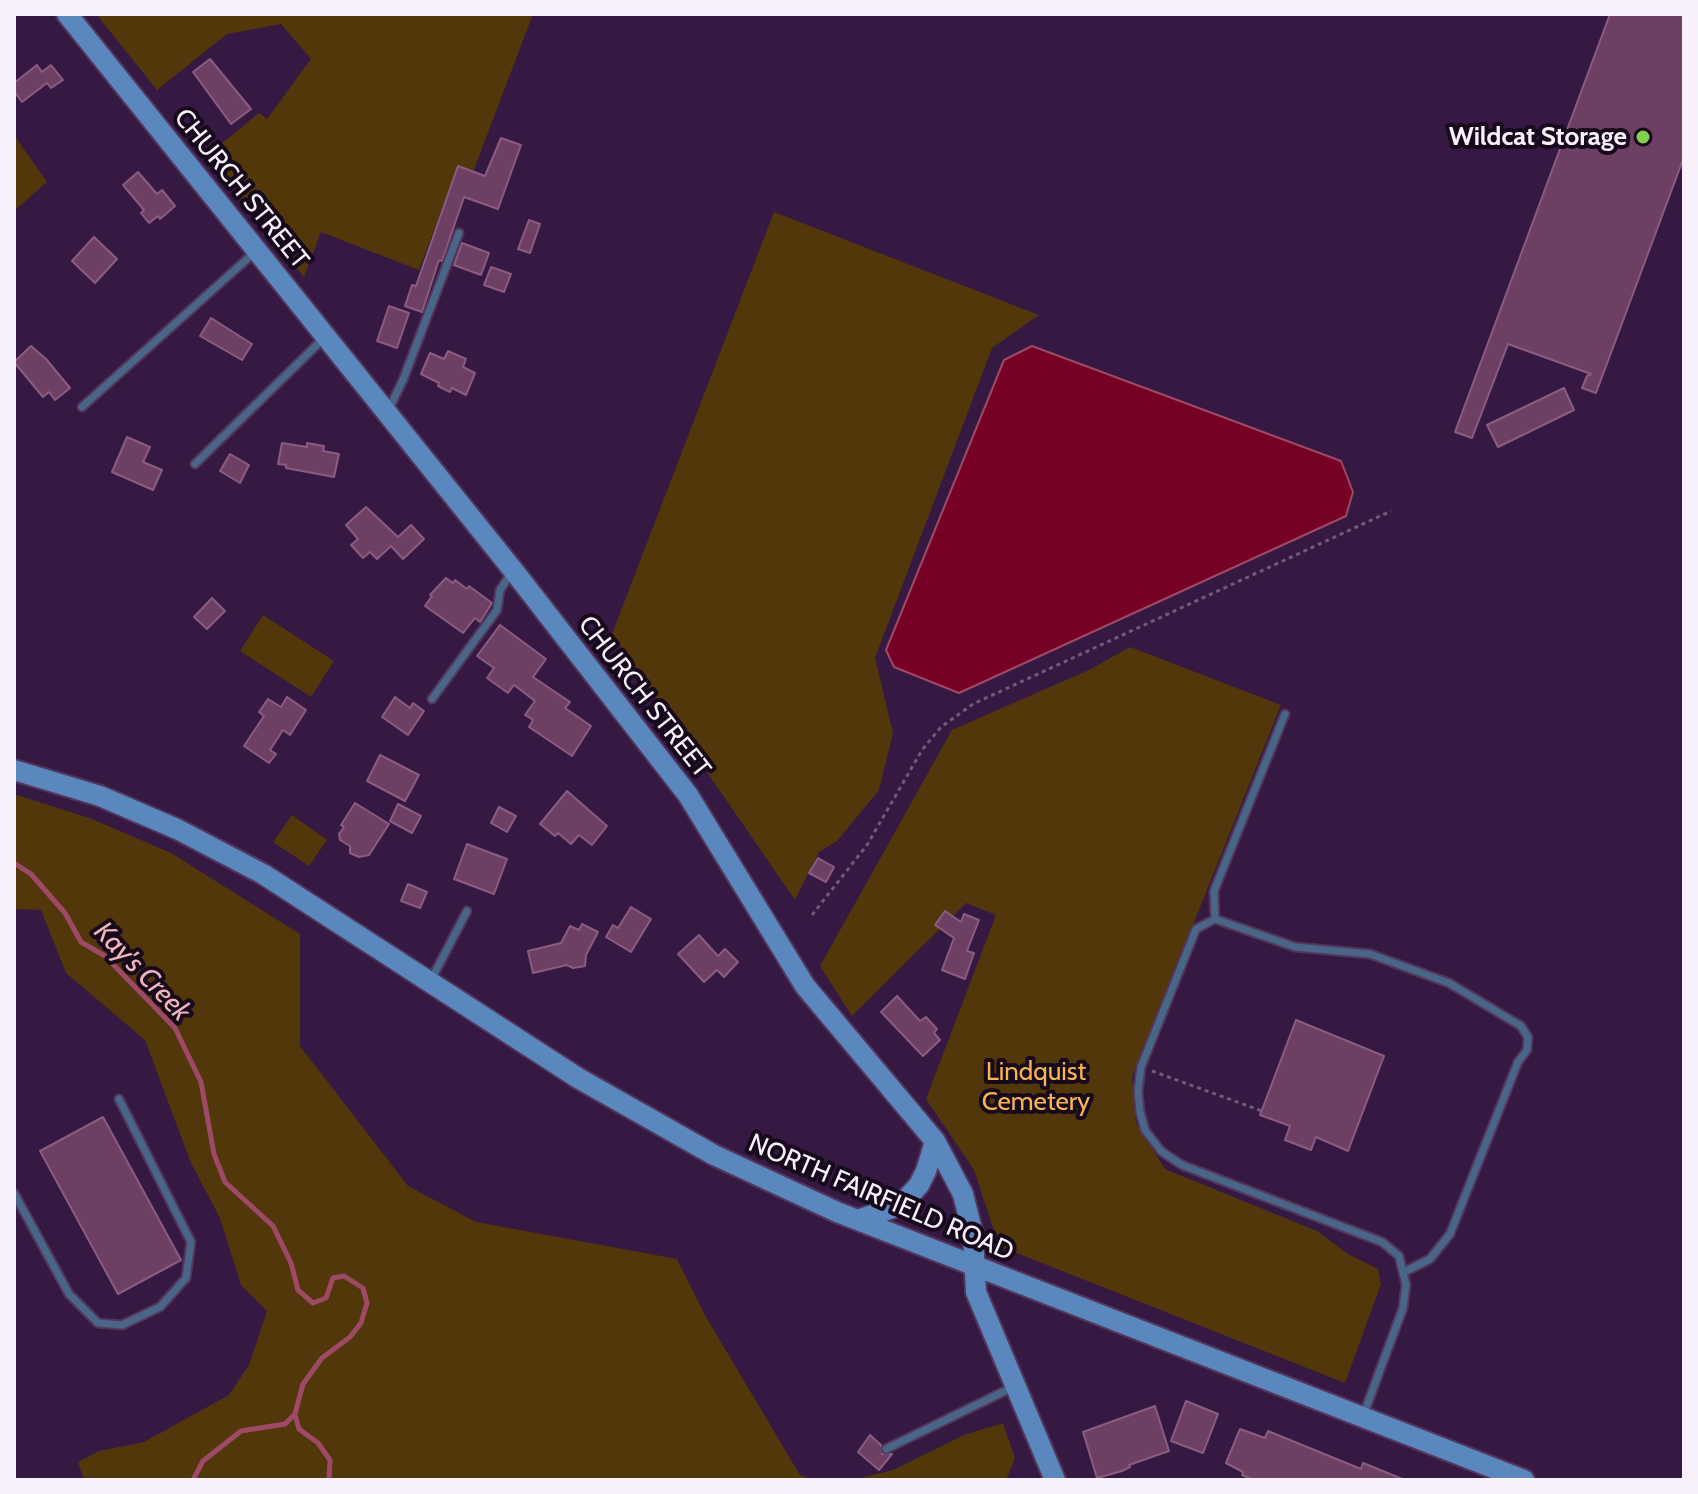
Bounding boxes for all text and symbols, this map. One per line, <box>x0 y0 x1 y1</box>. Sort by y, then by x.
street label: CHURCH STREET <box>167 103 315 275</box>
place label: Wildcat Storage <box>1449 121 1627 153</box>
marker: Wildcat Storage <box>1634 128 1652 146</box>
street label: CHURCH STREET <box>571 610 717 784</box>
water label: Kay's Creek <box>87 915 197 1029</box>
park label: Lindquist Cemetery <box>982 1056 1090 1118</box>
street label: NORTH FAIRFIELD ROAD <box>744 1128 1018 1268</box>

